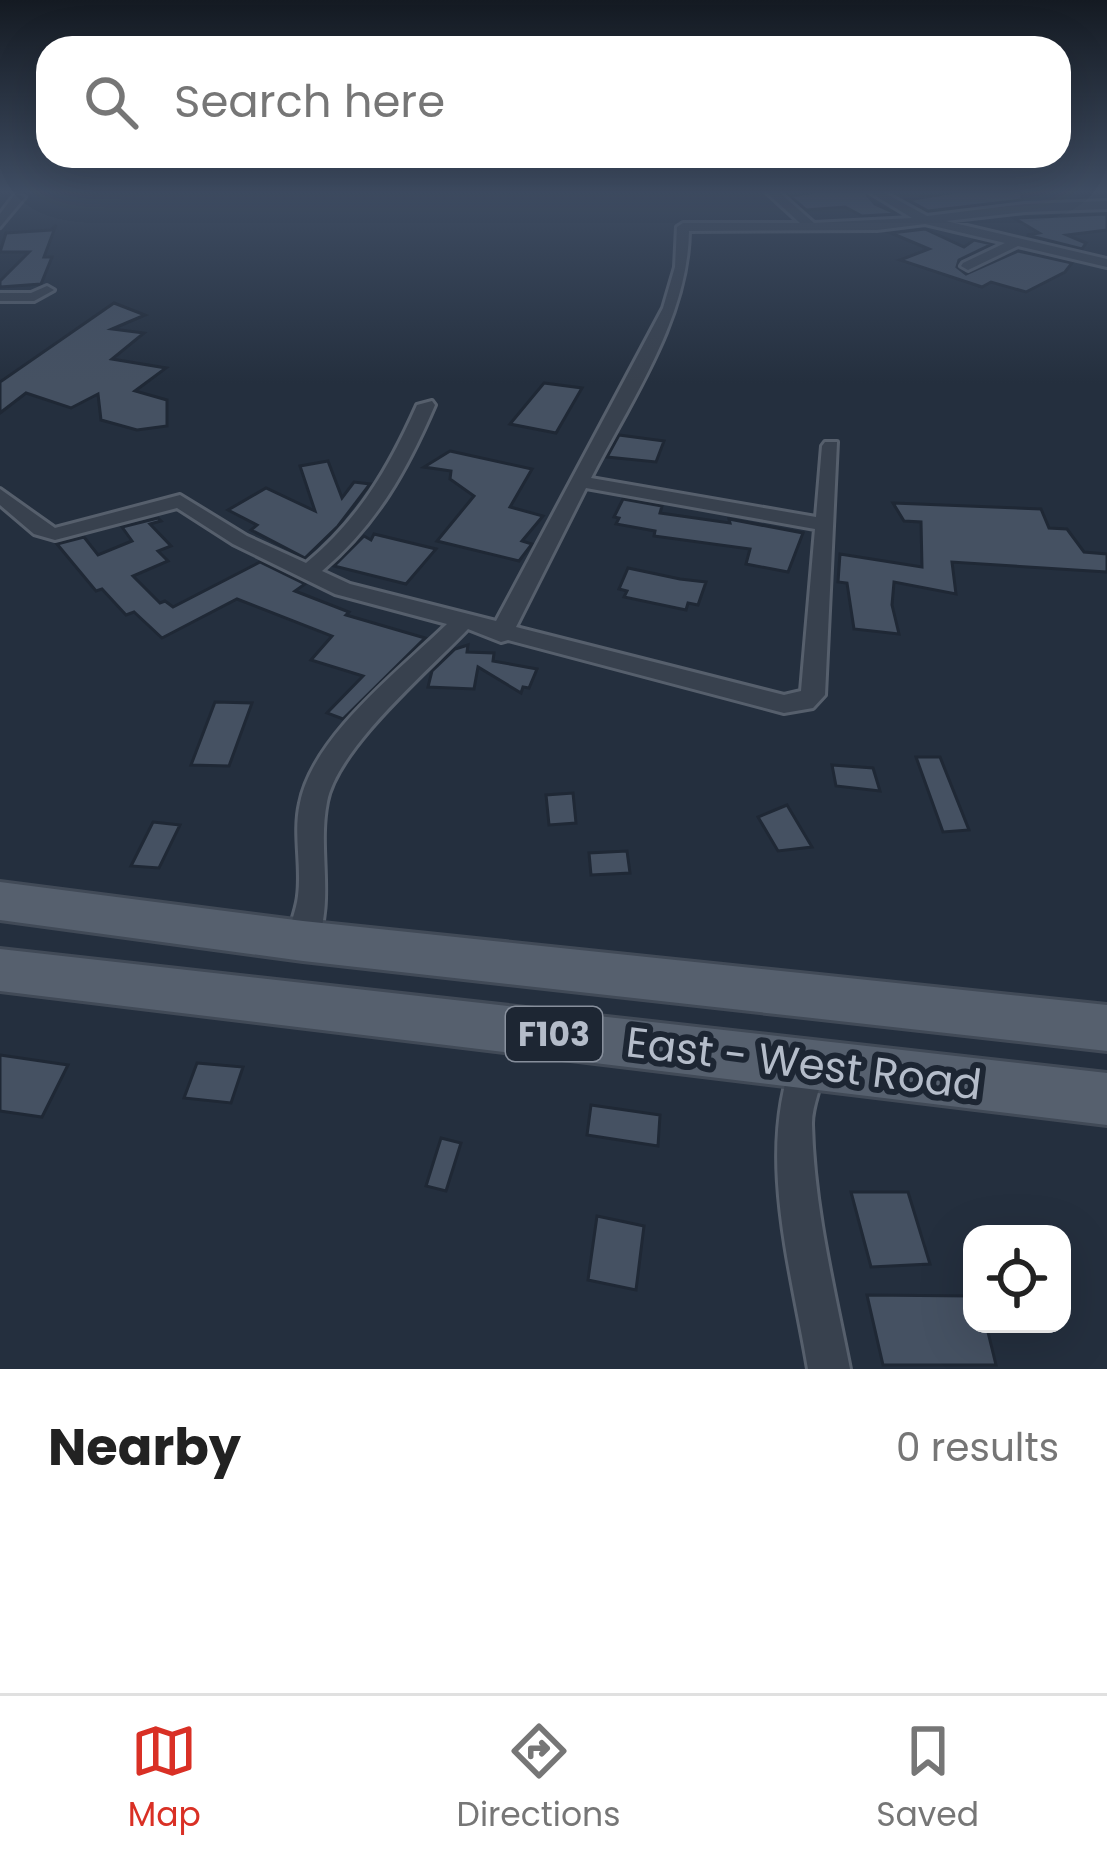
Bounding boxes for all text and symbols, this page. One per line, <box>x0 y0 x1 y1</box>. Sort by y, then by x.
search box <box>36 36 1071 168</box>
icon: search <box>78 69 144 135</box>
text: Search here <box>174 70 445 133</box>
road number: F103 <box>506 1007 602 1061</box>
street label: East - West Road <box>623 1012 985 1115</box>
map controls <box>963 1225 1071 1333</box>
button: locate <box>963 1225 1071 1333</box>
text: Nearby <box>48 1411 241 1483</box>
text: 0 results <box>896 1420 1059 1475</box>
tab: Map <box>128 1718 201 1840</box>
tab: Directions <box>457 1718 620 1840</box>
tab: Saved <box>876 1718 979 1840</box>

